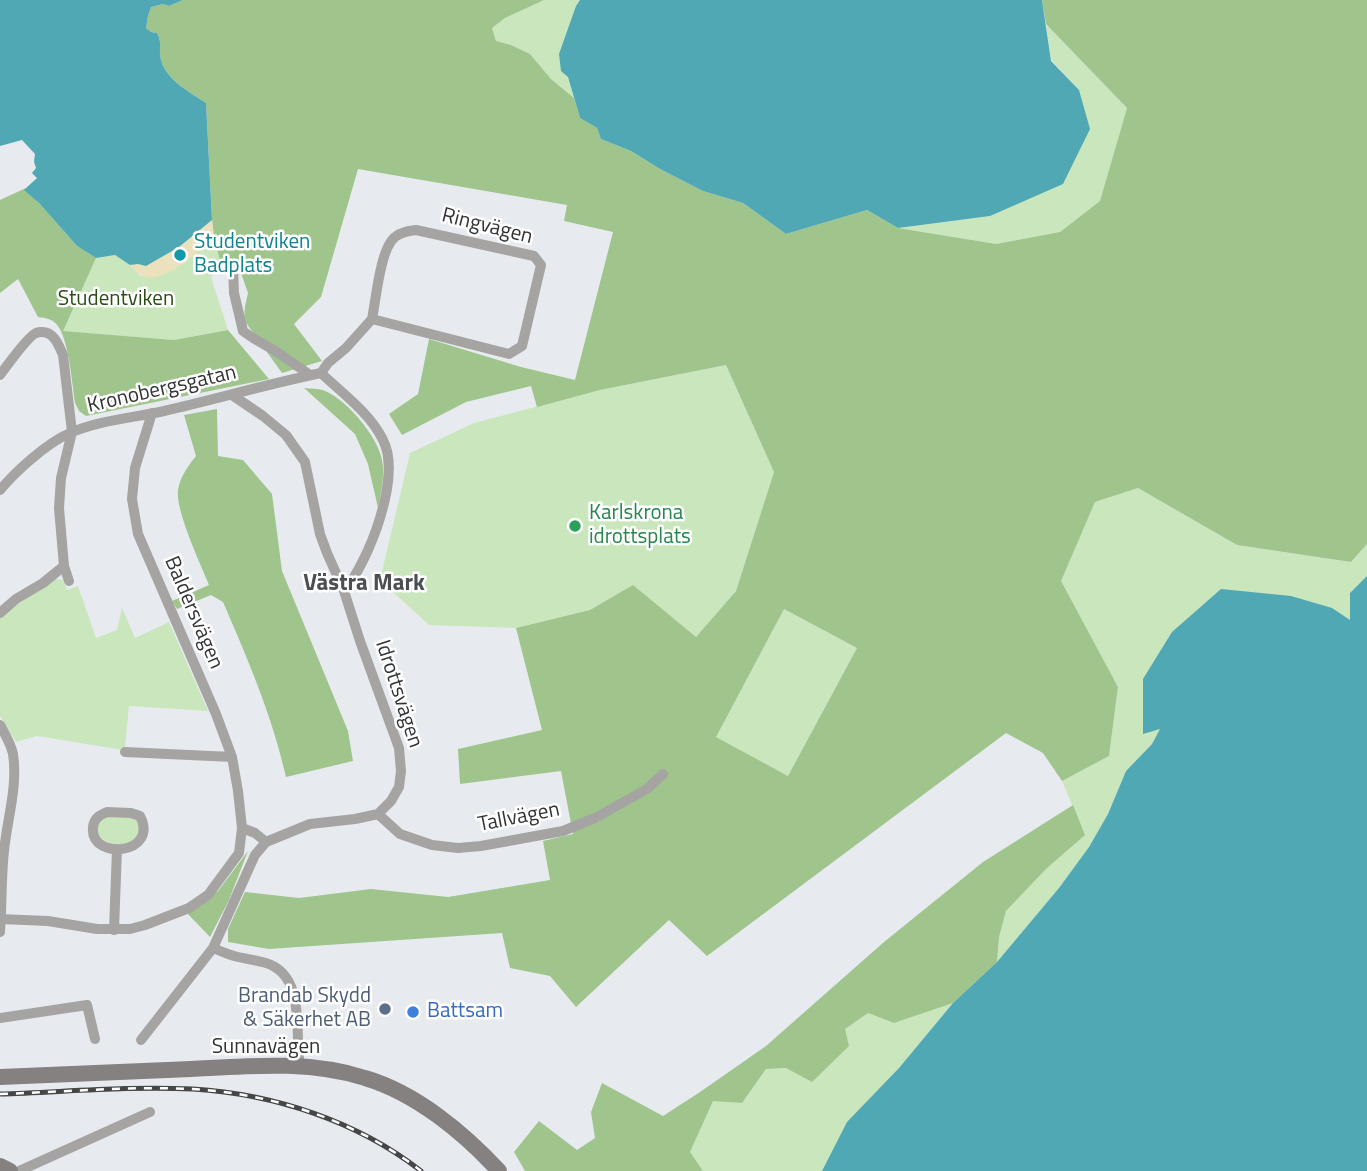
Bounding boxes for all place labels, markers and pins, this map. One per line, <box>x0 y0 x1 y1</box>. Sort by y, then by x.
place label: Studentviken Badplats <box>194 230 310 280</box>
marker: Studentviken Badplats <box>172 247 188 263</box>
place label: Karlskrona idrottsplats <box>589 501 691 551</box>
marker: Karlskrona idrottsplats <box>567 518 583 534</box>
place label: Brandab Skydd & Säkerhet AB <box>238 984 371 1034</box>
place label: Battsam <box>427 999 503 1025</box>
marker: Brandab Skydd & Säkerhet AB <box>377 1001 393 1017</box>
marker: Battsam <box>405 1004 421 1020</box>

